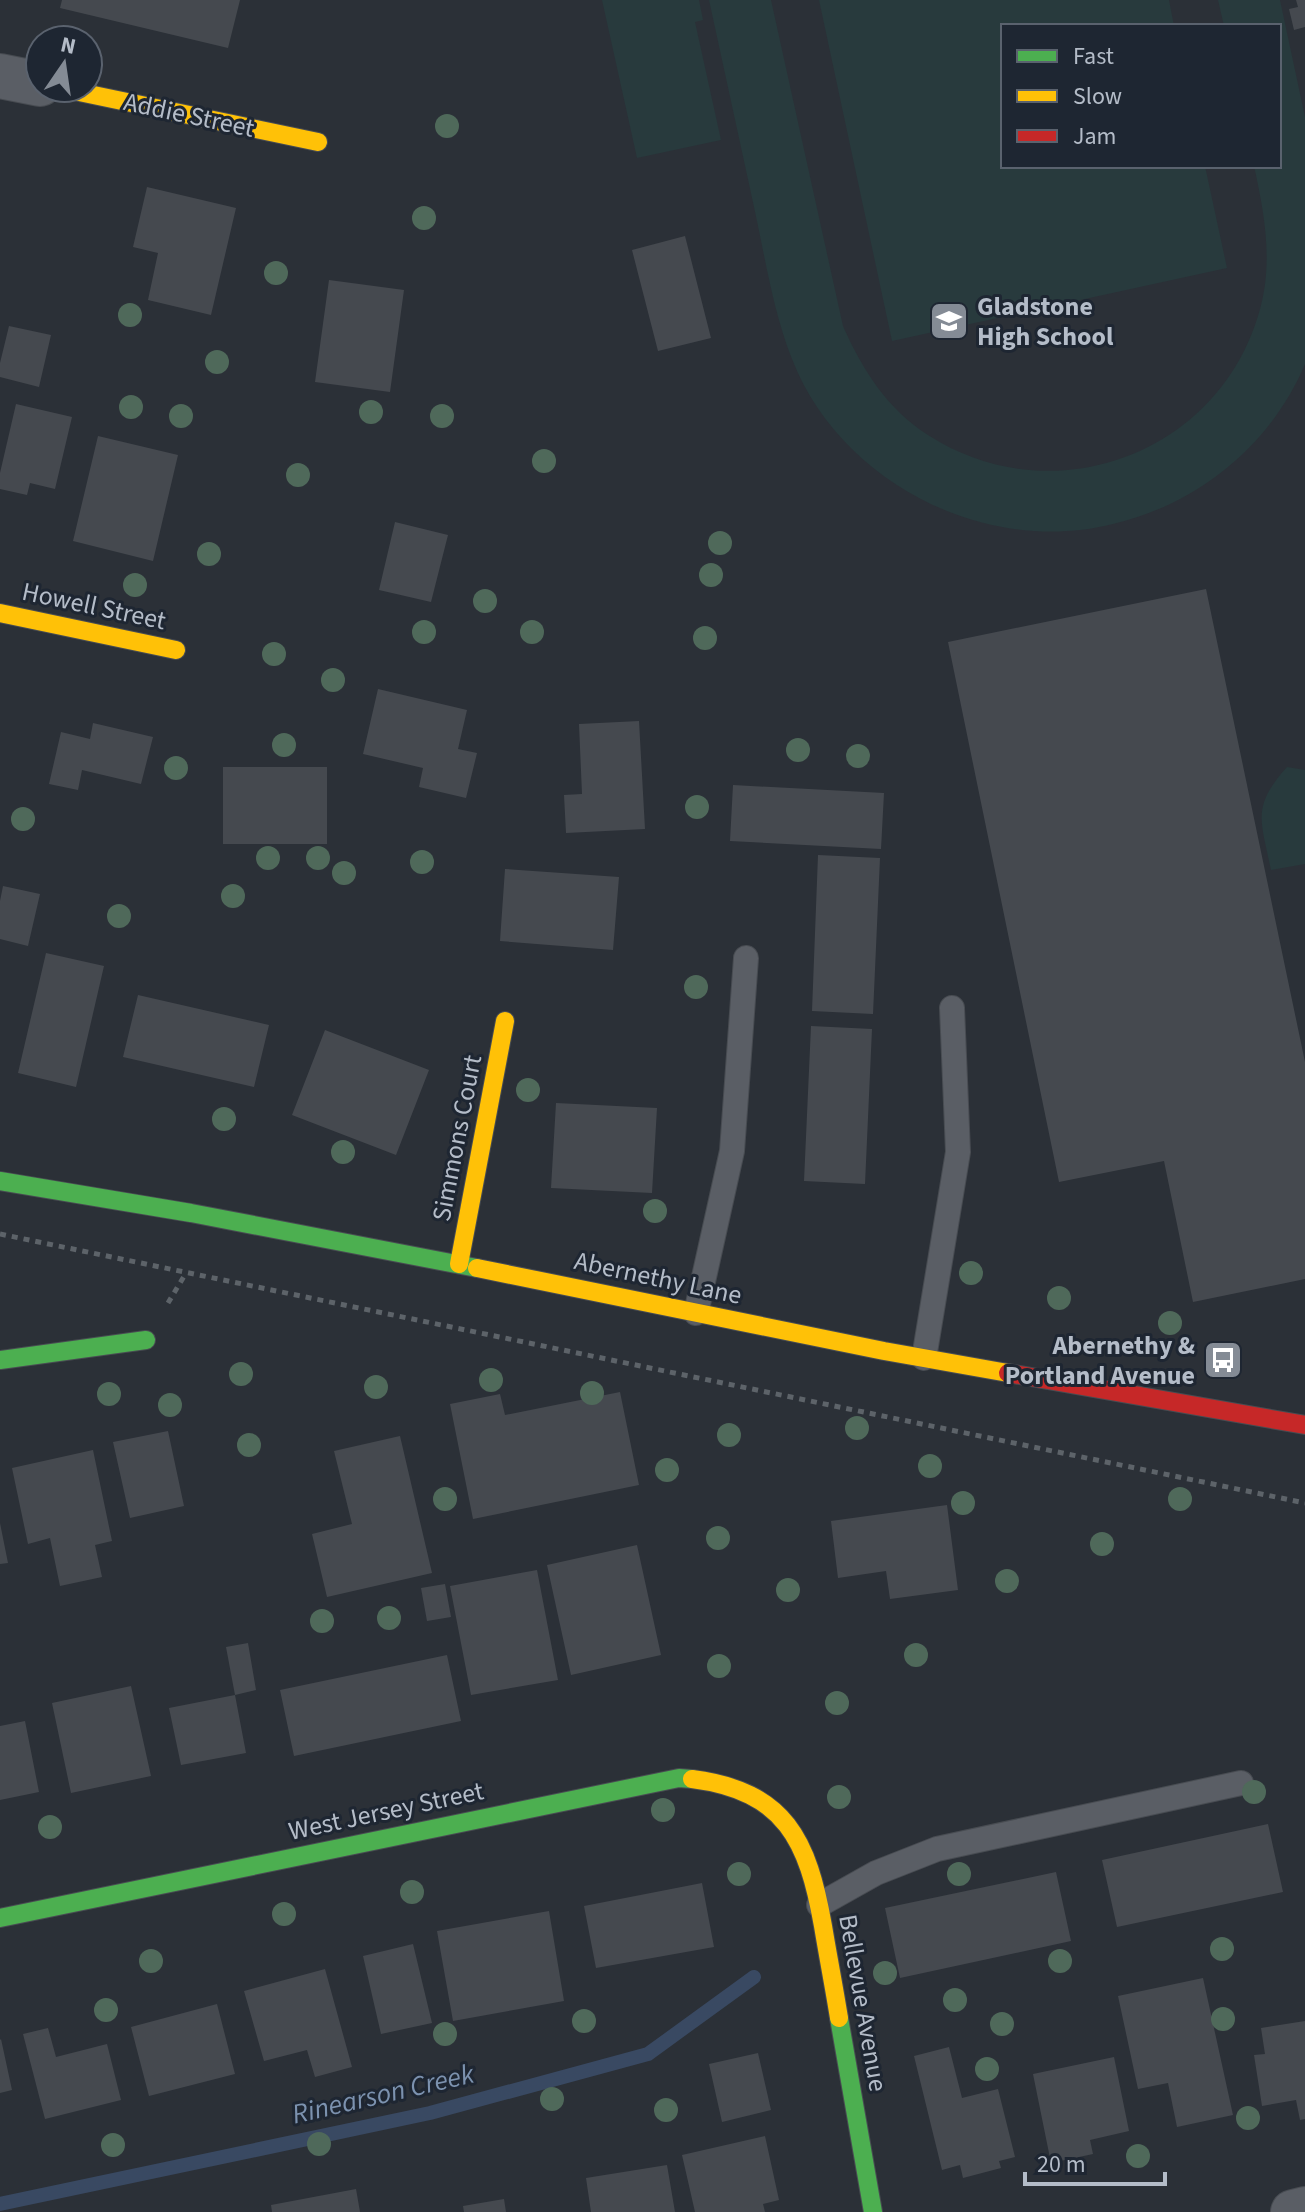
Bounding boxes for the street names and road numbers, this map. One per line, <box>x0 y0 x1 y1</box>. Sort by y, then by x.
street label: Addie Street <box>120 83 258 147</box>
street label: Howell Street <box>19 573 169 639</box>
street label: Simmons Court <box>423 1051 491 1224</box>
street label: Abernethy Lane <box>571 1242 745 1314</box>
street label: West Jersey Street <box>285 1772 487 1850</box>
street label: Bellevue Avenue <box>829 1912 897 2094</box>

